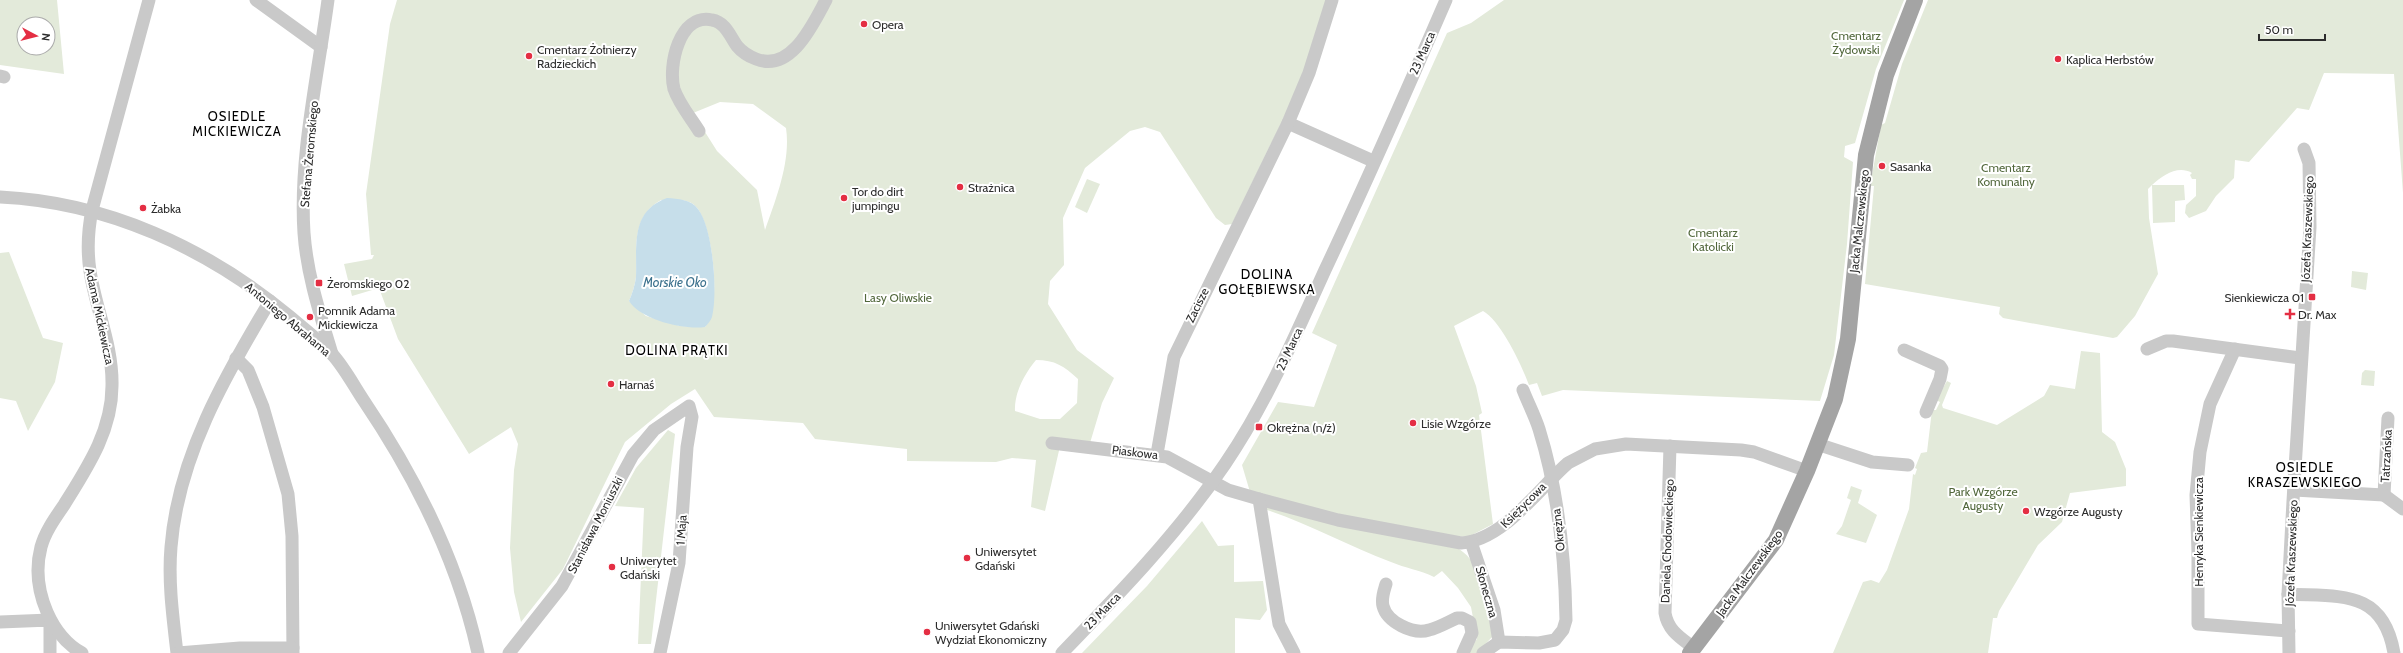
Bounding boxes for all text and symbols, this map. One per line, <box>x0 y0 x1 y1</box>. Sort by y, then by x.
north arrow <box>16 16 56 56</box>
scale bar <box>2259 16 2325 42</box>
place label: Opera <box>872 17 904 32</box>
marker: Opera <box>859 19 869 29</box>
text: 50 m <box>2265 22 2293 37</box>
park label: Cmentarz Żydowski <box>1831 28 1881 57</box>
street label: 23 Marca <box>1406 29 1438 77</box>
text: N <box>39 33 53 42</box>
place label: Cmentarz Żołnierzy Radzieckich <box>537 42 636 71</box>
marker: Cmentarz Żołnierzy Radzieckich <box>524 51 534 61</box>
place label: Kaplica Herbstów <box>2066 52 2154 67</box>
marker: Kaplica Herbstów <box>2053 54 2063 64</box>
street label: Stefana Żeromskiego <box>297 100 321 208</box>
district label: OSIEDLE MICKIEWICZA <box>192 108 282 139</box>
place label: Sasanka <box>1890 159 1932 174</box>
park label: Cmentarz Komunalny <box>1977 160 2035 189</box>
marker: Sasanka <box>1877 161 1887 171</box>
street label: Jacka Malczewskiego <box>1846 168 1872 274</box>
street label: Józefa Kraszewskiego <box>2298 175 2316 284</box>
place label: Strażnica <box>968 180 1015 195</box>
marker: Strażnica <box>955 182 965 192</box>
place label: Tor do dirt jumpingu <box>851 184 904 213</box>
marker: Tor do dirt jumpingu <box>839 193 849 203</box>
place label: Żabka <box>151 201 181 216</box>
marker: Żabka <box>138 203 148 213</box>
park label: Cmentarz Katolicki <box>1688 225 1738 254</box>
street label: Adama Mickiewicza <box>82 266 118 366</box>
district label: DOLINA GOŁĘBIEWSKA <box>1219 266 1316 297</box>
water label: Morskie Oko <box>642 274 707 290</box>
place label: Żeromskiego 02 <box>327 276 409 291</box>
marker: Żeromskiego 02 <box>314 278 324 288</box>
street label: Antoniego Abrahama <box>242 279 334 359</box>
street label: Zacisze <box>1182 285 1212 325</box>
park label: Lasy Oliwskie <box>864 290 932 305</box>
place label: Sienkiewicza 01 <box>2225 290 2304 305</box>
marker: Sienkiewicza 01 <box>2307 292 2317 302</box>
place label: Pomnik Adama Mickiewicza <box>318 303 395 332</box>
place label: Dr. Max <box>2298 307 2337 322</box>
marker: Dr. Max <box>2285 309 2295 319</box>
marker: Pomnik Adama Mickiewicza <box>305 312 315 322</box>
street label: 23 Marca <box>1273 325 1306 373</box>
district label: DOLINA PRĄTKI <box>625 342 729 358</box>
place label: Harnaś <box>619 377 654 392</box>
marker: Harnaś <box>606 379 616 389</box>
place label: Lisie Wzgórze <box>1421 416 1491 431</box>
marker: Lisie Wzgórze <box>1408 418 1418 428</box>
place label: Okrężna (n/ż) <box>1267 420 1336 435</box>
marker: Okrężna (n/ż) <box>1254 422 1264 432</box>
street label: Tatrzańska <box>2377 429 2395 483</box>
street label: Piaskowa <box>1111 442 1159 462</box>
district label: OSIEDLE KRASZEWSKIEGO <box>2248 459 2362 490</box>
street label: Stanisława Moniuszki <box>564 474 626 576</box>
street label: Henryka Sienkiewicza <box>2191 477 2206 587</box>
street label: Daniela Chodowieckiego <box>1657 478 1677 603</box>
street label: Księżycowa <box>1497 479 1549 531</box>
park label: Park Wzgórze Augusty <box>1948 484 2018 513</box>
street label: Józefa Kraszewskiego <box>2282 499 2300 608</box>
place label: Wzgórze Augusty <box>2034 504 2122 519</box>
marker: Wzgórze Augusty <box>2021 506 2031 516</box>
street label: Okrężna <box>1548 508 1568 552</box>
street label: 1 Maja <box>672 514 690 546</box>
street label: Jacka Malczewskiego <box>1712 526 1786 620</box>
place label: Uniwersytet Gdański <box>975 544 1037 573</box>
place label: Uniwerytet Gdański <box>620 553 677 582</box>
marker: Uniwersytet Gdański <box>962 553 972 563</box>
marker: Uniwerytet Gdański <box>607 562 617 572</box>
street label: Słoneczna <box>1473 565 1502 620</box>
street label: 23 Marca <box>1081 589 1123 633</box>
place label: Uniwersytet Gdański Wydział Ekonomiczny <box>935 618 1047 647</box>
marker: Uniwersytet Gdański Wydział Ekonomiczny <box>922 627 932 637</box>

